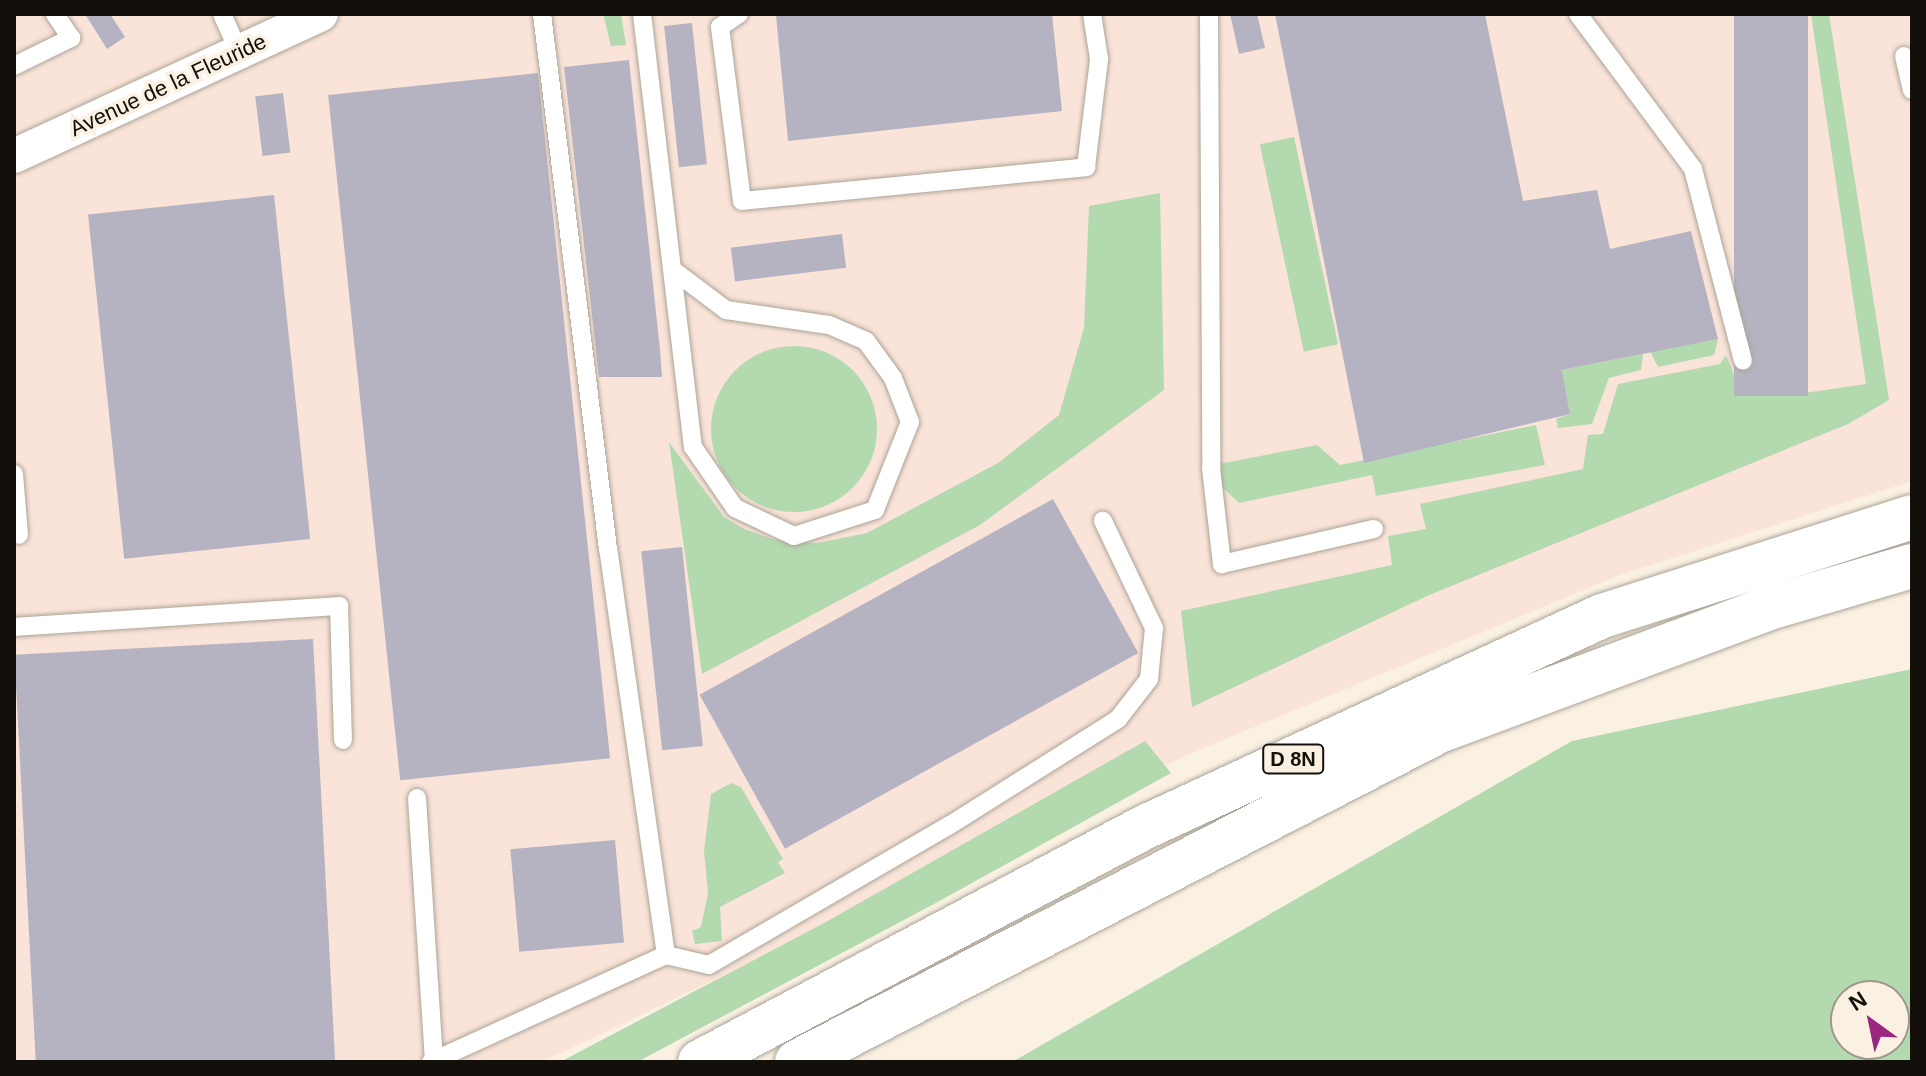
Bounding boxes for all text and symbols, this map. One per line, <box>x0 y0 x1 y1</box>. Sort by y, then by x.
street label: Avenue de la Fleuride <box>66 28 270 142</box>
road number: D 8N <box>1261 743 1325 775</box>
north arrow <box>1830 980 1910 1060</box>
text: N <box>1844 986 1871 1016</box>

